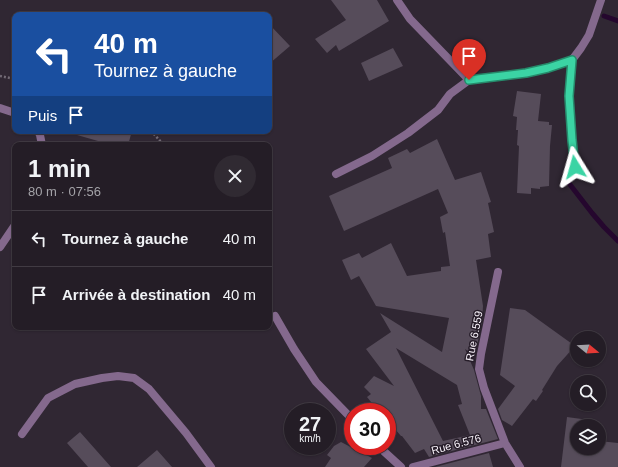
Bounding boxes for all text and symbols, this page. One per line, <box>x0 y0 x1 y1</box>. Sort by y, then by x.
icon: left <box>28 28 80 80</box>
text: 40 m <box>94 28 158 59</box>
pin <box>452 39 486 80</box>
icon: arrive <box>458 45 480 67</box>
text: Tournez à gauche <box>94 61 237 81</box>
icon: arrive <box>65 104 87 126</box>
text: Puis <box>28 107 57 124</box>
position arrow <box>554 146 596 188</box>
text: 1 min <box>28 155 91 182</box>
button: close <box>214 155 256 197</box>
text: 80 m · 07:56 <box>28 184 101 199</box>
icon: left <box>28 228 50 250</box>
text: Tournez à gauche <box>62 230 188 247</box>
text: 40 m <box>223 230 256 247</box>
icon: arrive <box>28 284 50 306</box>
text: Arrivée à destination <box>62 286 210 303</box>
text: 40 m <box>223 286 256 303</box>
street label: Rue 6.559 <box>463 310 485 362</box>
north arrow <box>570 331 606 367</box>
map controls <box>570 331 606 455</box>
button: search <box>570 375 606 411</box>
speed limit sign: 30 <box>344 403 396 455</box>
text: 27 <box>299 413 321 435</box>
button: layers <box>570 419 606 455</box>
street label: Rue 6.576 <box>430 432 482 456</box>
text: km/h <box>299 433 321 444</box>

